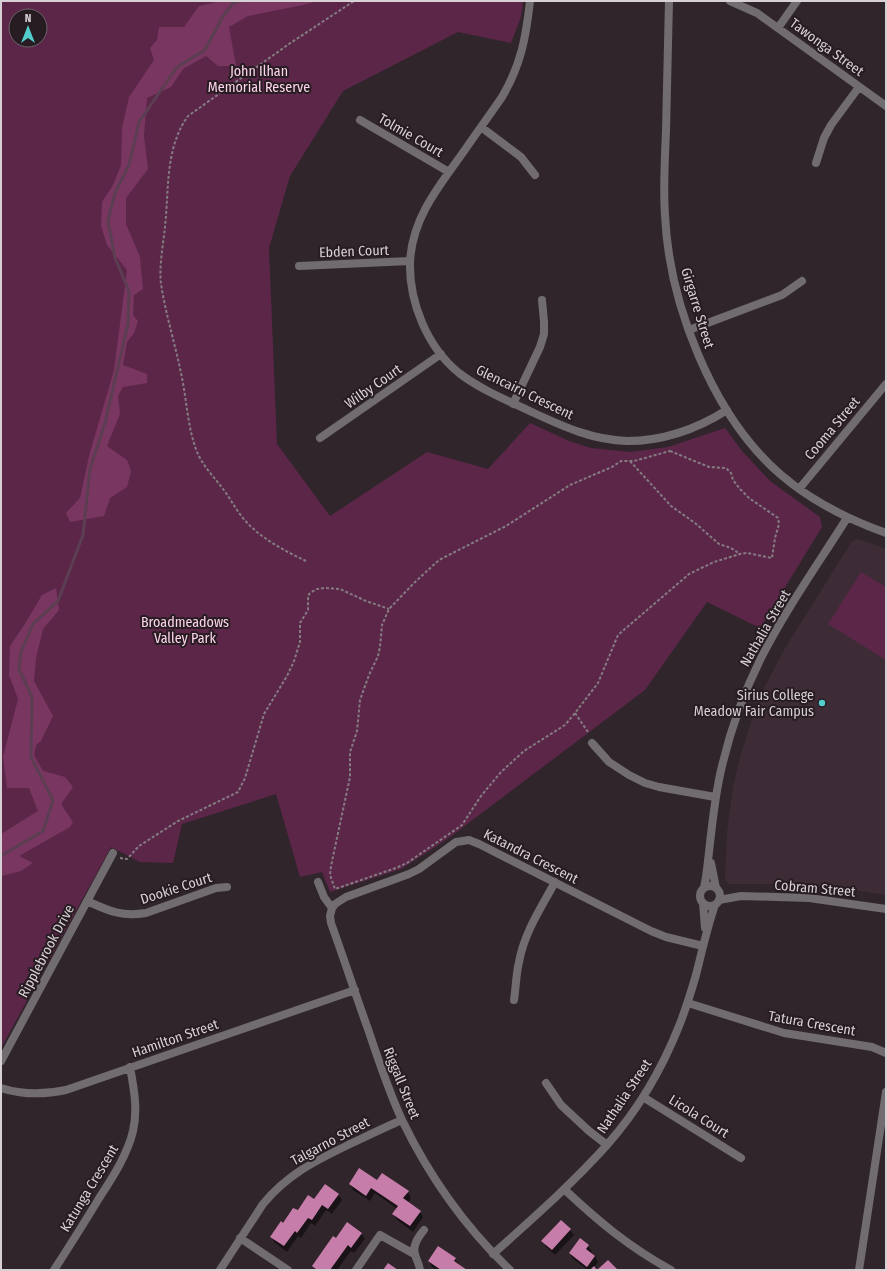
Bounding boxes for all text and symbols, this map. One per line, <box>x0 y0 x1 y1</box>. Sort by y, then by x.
north arrow <box>8 8 48 48</box>
text: N <box>25 12 31 25</box>
street label: Tawonga Street <box>786 15 867 80</box>
park label: John Ilhan Memorial Reserve <box>208 63 310 96</box>
street label: Tolmie Court <box>375 110 447 161</box>
street label: Ebden Court <box>319 242 390 261</box>
street label: Girgarre Street <box>677 266 718 351</box>
street label: Wilby Court <box>342 360 405 412</box>
street label: Glencairn Crescent <box>473 361 577 424</box>
street label: Cooma Street <box>801 393 864 463</box>
street label: Nathalia Street <box>737 586 794 670</box>
park label: Broadmeadows Valley Park <box>141 614 229 647</box>
place label: Sirius College Meadow Fair Campus <box>694 687 814 720</box>
marker: Sirius College Meadow Fair Campus <box>817 698 827 708</box>
street label: Katandra Crescent <box>481 825 581 888</box>
street label: Dookie Court <box>138 869 214 908</box>
street label: Cobram Street <box>774 876 857 901</box>
street label: Ripplebrook Drive <box>15 902 78 1001</box>
street label: Tatura Crescent <box>767 1007 857 1040</box>
street label: Hamilton Street <box>130 1016 221 1061</box>
street label: Riggall Street <box>379 1045 424 1122</box>
street label: Nathalia Street <box>593 1056 656 1137</box>
street label: Licola Court <box>666 1091 732 1142</box>
street label: Talgarno Street <box>288 1113 373 1169</box>
street label: Katunga Crescent <box>57 1141 122 1235</box>

